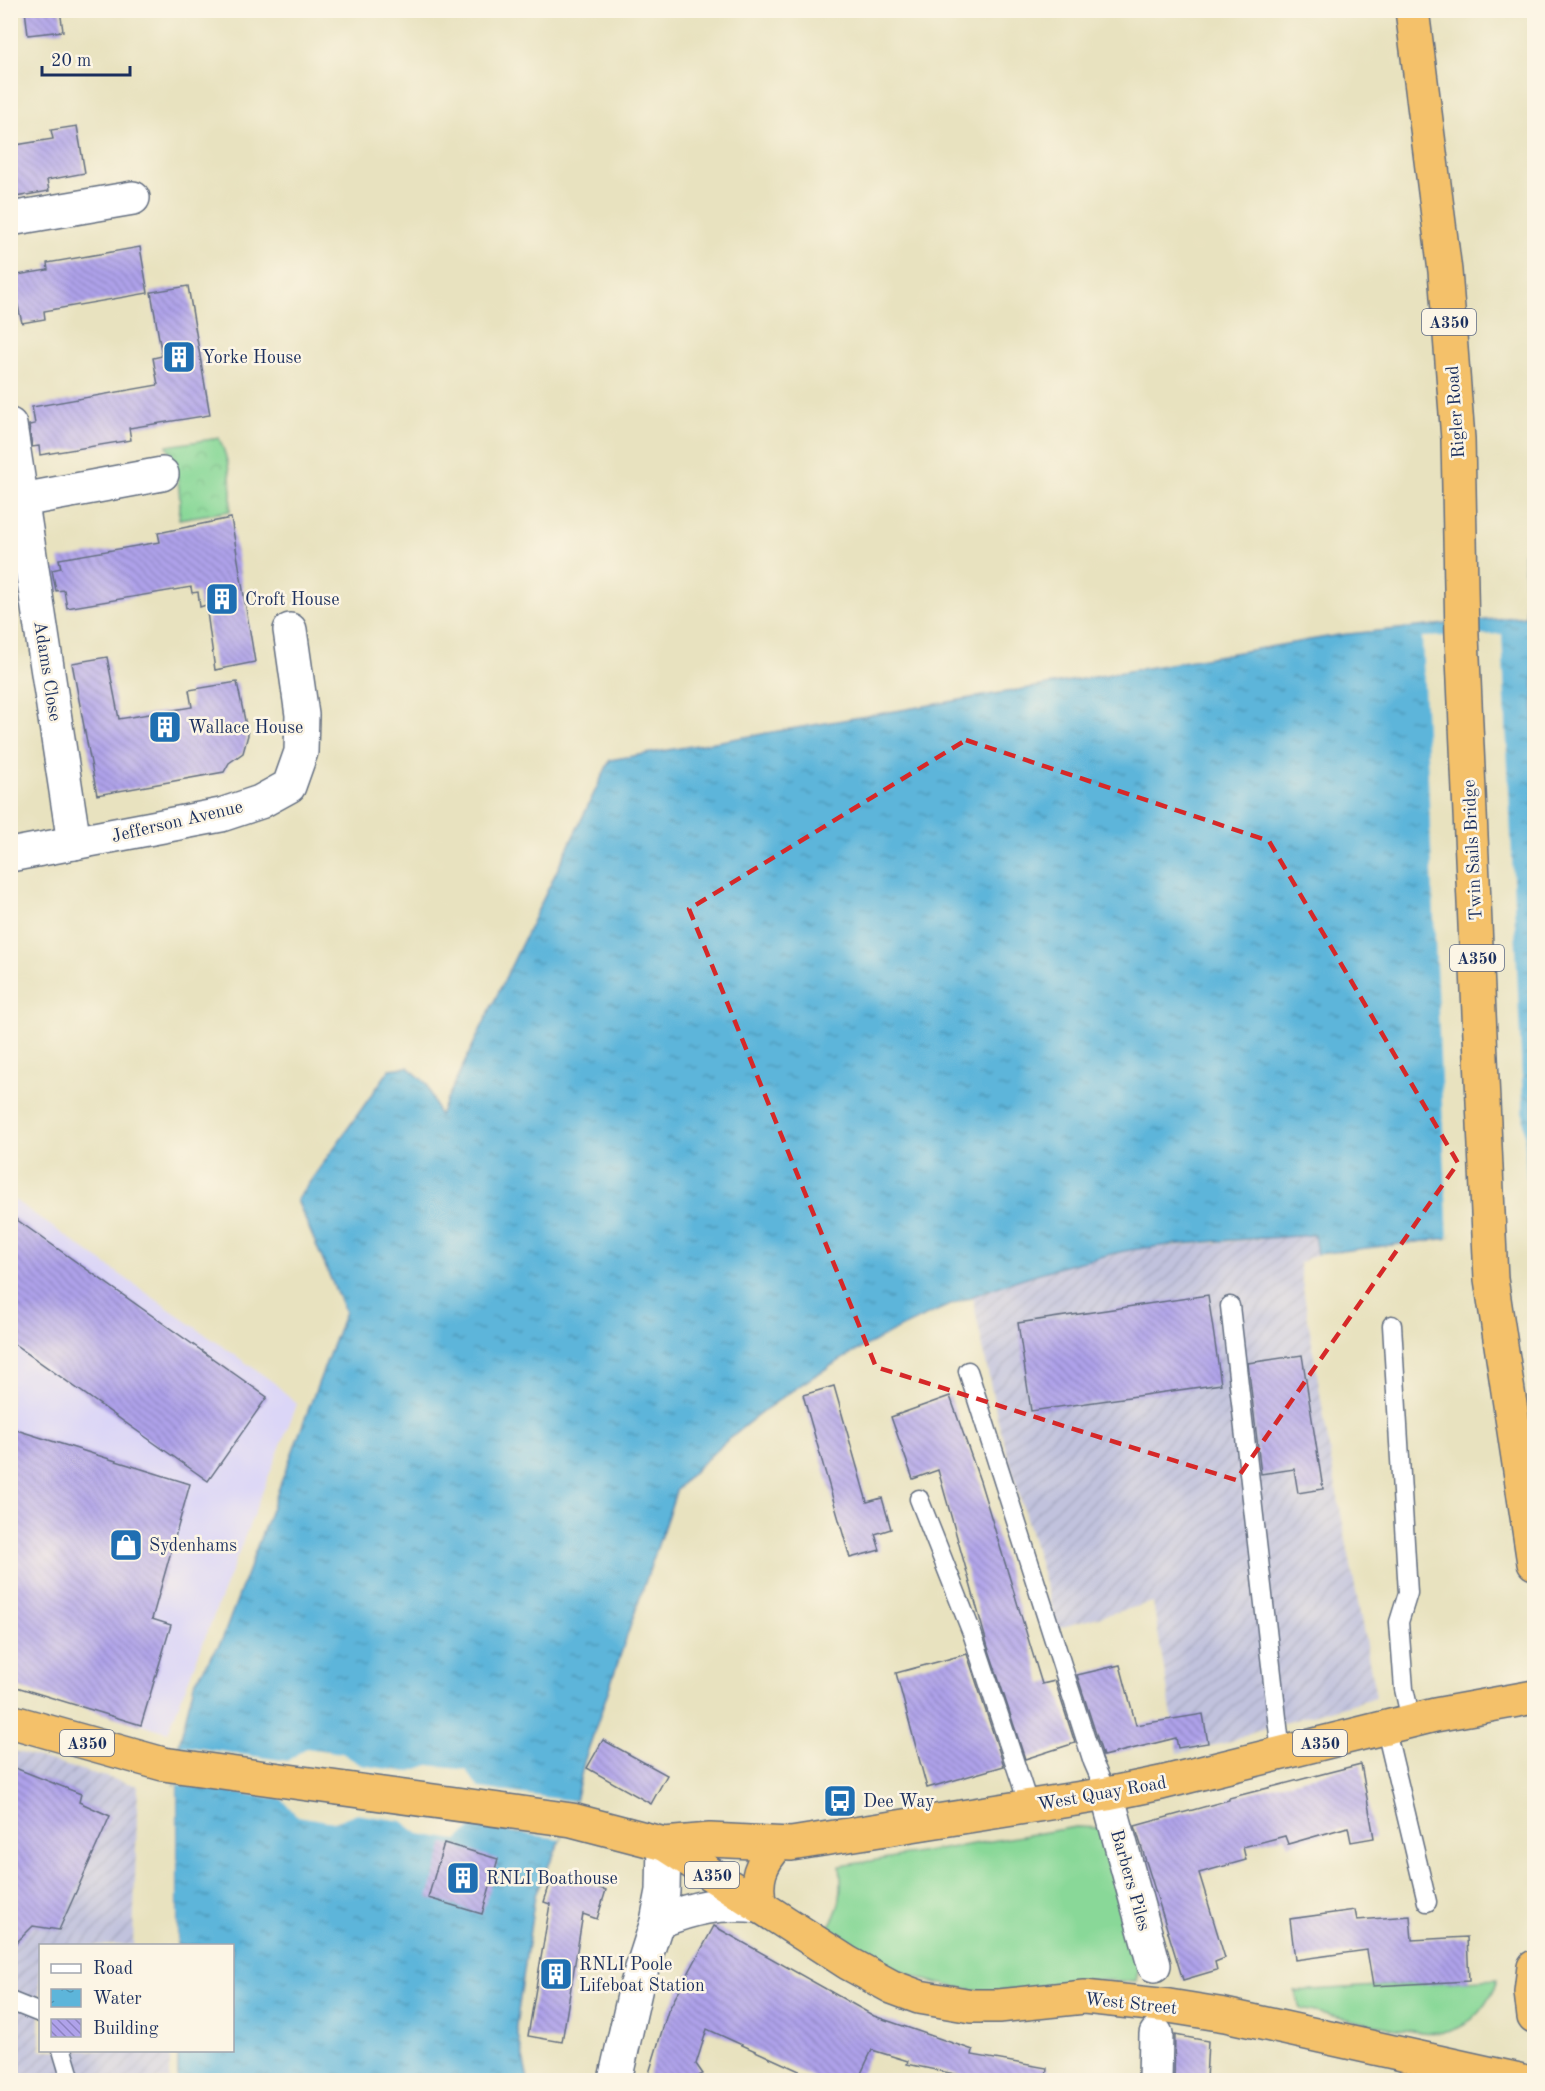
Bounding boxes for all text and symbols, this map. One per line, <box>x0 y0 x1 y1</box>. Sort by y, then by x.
scale bar <box>42 39 130 77</box>
text: 20 m <box>51 52 91 70</box>
road number: A350 <box>1422 309 1476 335</box>
building icon: Yorke House <box>161 339 197 375</box>
place label: Yorke House <box>202 349 302 367</box>
street label: Rigler Road <box>1444 365 1468 459</box>
building icon: Croft House <box>204 581 240 617</box>
place label: Croft House <box>245 591 339 609</box>
street label: Adams Close <box>30 620 64 723</box>
building icon: Wallace House <box>147 709 183 745</box>
place label: Wallace House <box>188 719 303 737</box>
street label: Twin Sails Bridge <box>1460 779 1486 921</box>
street label: Jefferson Avenue <box>110 798 245 846</box>
road number: A350 <box>1450 945 1504 971</box>
shop icon: Sydenhams <box>108 1527 144 1563</box>
place label: Sydenhams <box>149 1537 237 1555</box>
road number: A350 <box>60 1730 114 1756</box>
road number: A350 <box>1293 1730 1347 1756</box>
street label: West Quay Road <box>1036 1774 1168 1814</box>
bus stop icon: Dee Way <box>822 1783 858 1819</box>
place label: Dee Way <box>863 1793 935 1811</box>
street label: Barbers Piles <box>1107 1828 1153 1933</box>
building icon: RNLI Boathouse <box>445 1860 481 1896</box>
road number: A350 <box>685 1862 739 1888</box>
place label: RNLI Boathouse <box>486 1870 618 1888</box>
legend <box>39 1944 234 2052</box>
building icon: RNLI Poole Lifeboat Station <box>538 1956 574 1992</box>
place label: RNLI Poole Lifeboat Station <box>579 1956 705 1995</box>
text: Road <box>93 1960 133 1978</box>
text: Water <box>93 1990 142 2008</box>
street label: West Street <box>1084 1990 1178 2018</box>
text: Building <box>93 2020 159 2038</box>

